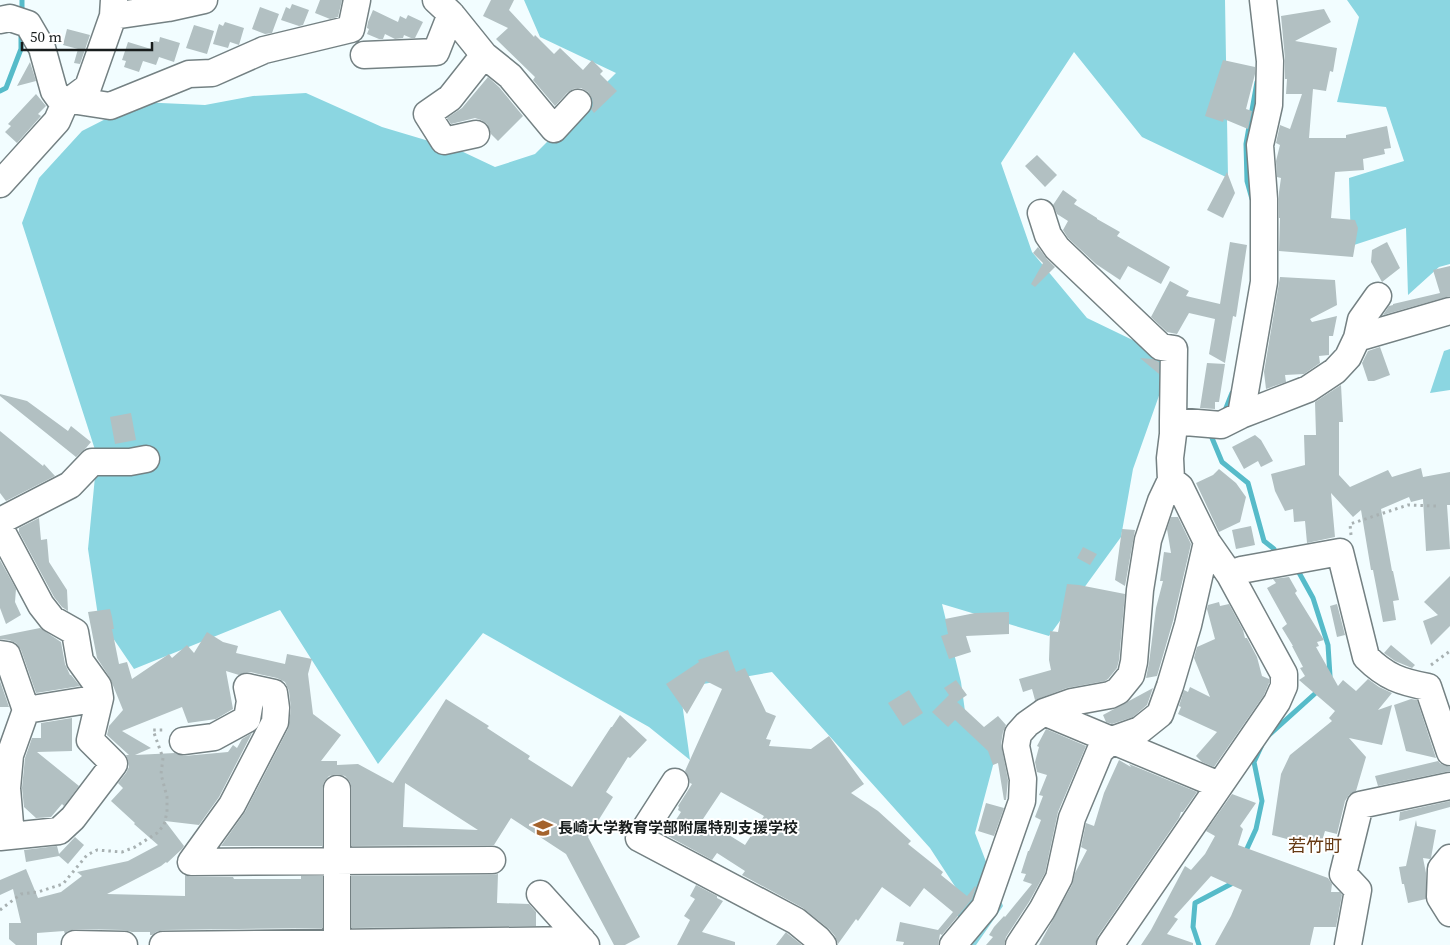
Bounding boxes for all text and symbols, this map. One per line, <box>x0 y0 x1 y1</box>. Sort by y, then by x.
scale bar <box>22 20 152 52</box>
text: 50 m <box>30 26 62 47</box>
school or university icon: 長崎大学教育学部附属特別支援学校 <box>532 817 554 839</box>
place label: 長崎大学教育学部附属特別支援学校 <box>558 817 798 838</box>
district label: 若竹町 <box>1288 833 1342 858</box>

